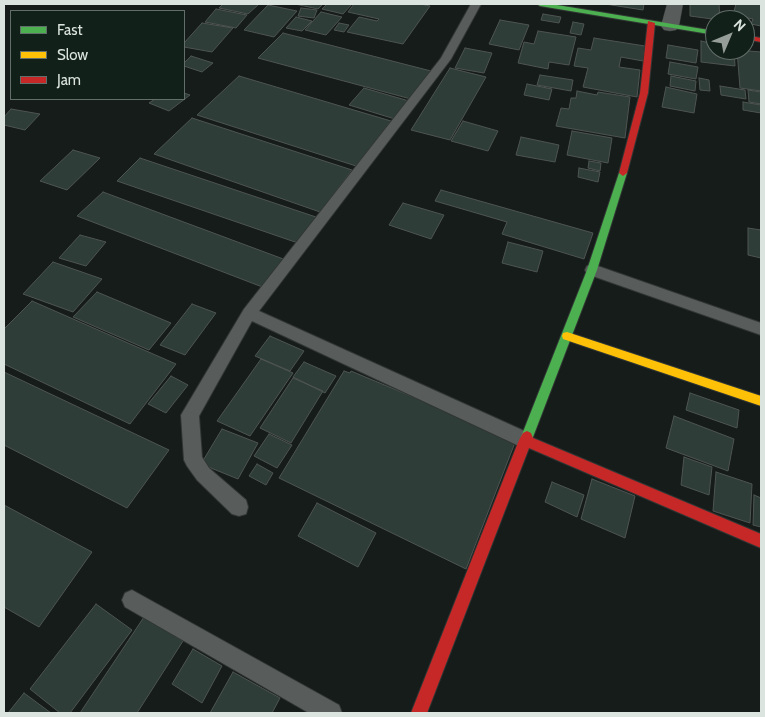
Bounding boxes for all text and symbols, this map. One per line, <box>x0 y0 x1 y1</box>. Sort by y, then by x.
legend <box>10 10 185 100</box>
north arrow <box>705 10 755 60</box>
text: N <box>730 15 750 35</box>
text: Fast <box>57 21 82 39</box>
text: Slow <box>57 46 88 64</box>
text: Jam <box>57 71 81 89</box>

